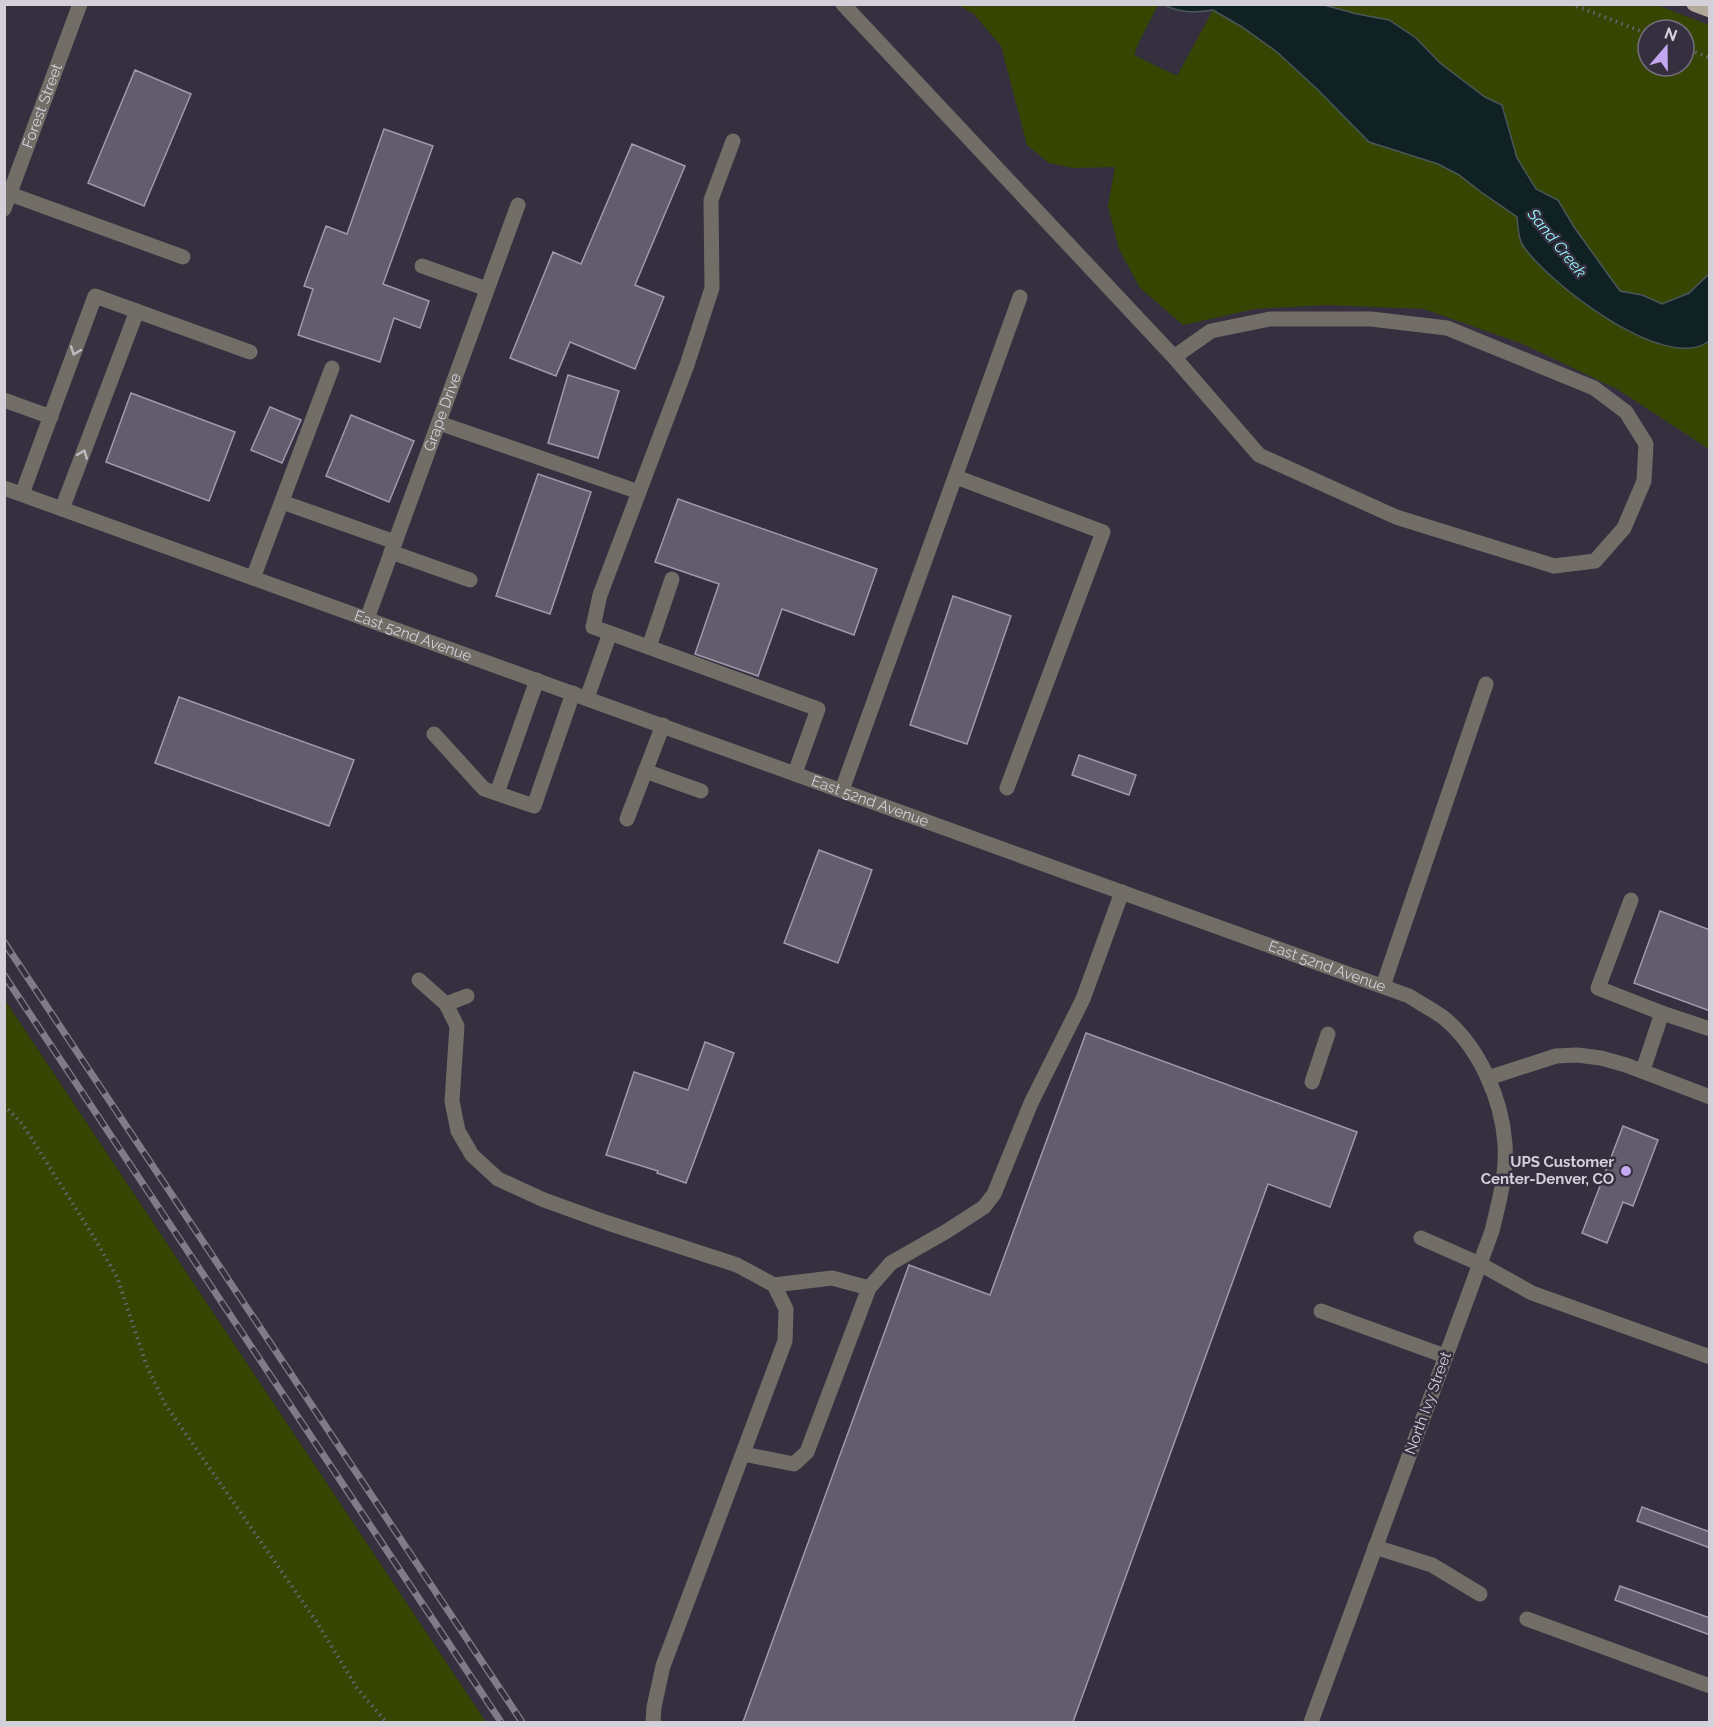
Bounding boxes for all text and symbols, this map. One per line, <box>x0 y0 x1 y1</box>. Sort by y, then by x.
north arrow <box>1636 18 1696 78</box>
text: N <box>1662 23 1680 45</box>
street label: Forest Street <box>18 61 66 151</box>
water label: Sand Creek <box>1523 204 1591 282</box>
one-way arrow <box>70 345 82 356</box>
street label: Grape Drive <box>420 371 465 454</box>
one-way arrow <box>75 450 88 460</box>
street label: East 52nd Avenue <box>352 606 474 665</box>
street label: East 52nd Avenue <box>809 772 931 831</box>
street label: East 52nd Avenue <box>1266 937 1389 996</box>
place label: UPS Customer Center-Denver, CO <box>1481 1153 1614 1188</box>
marker: UPS Customer Center-Denver, CO <box>1619 1164 1633 1178</box>
street label: North Ivy Street <box>1401 1349 1455 1457</box>

